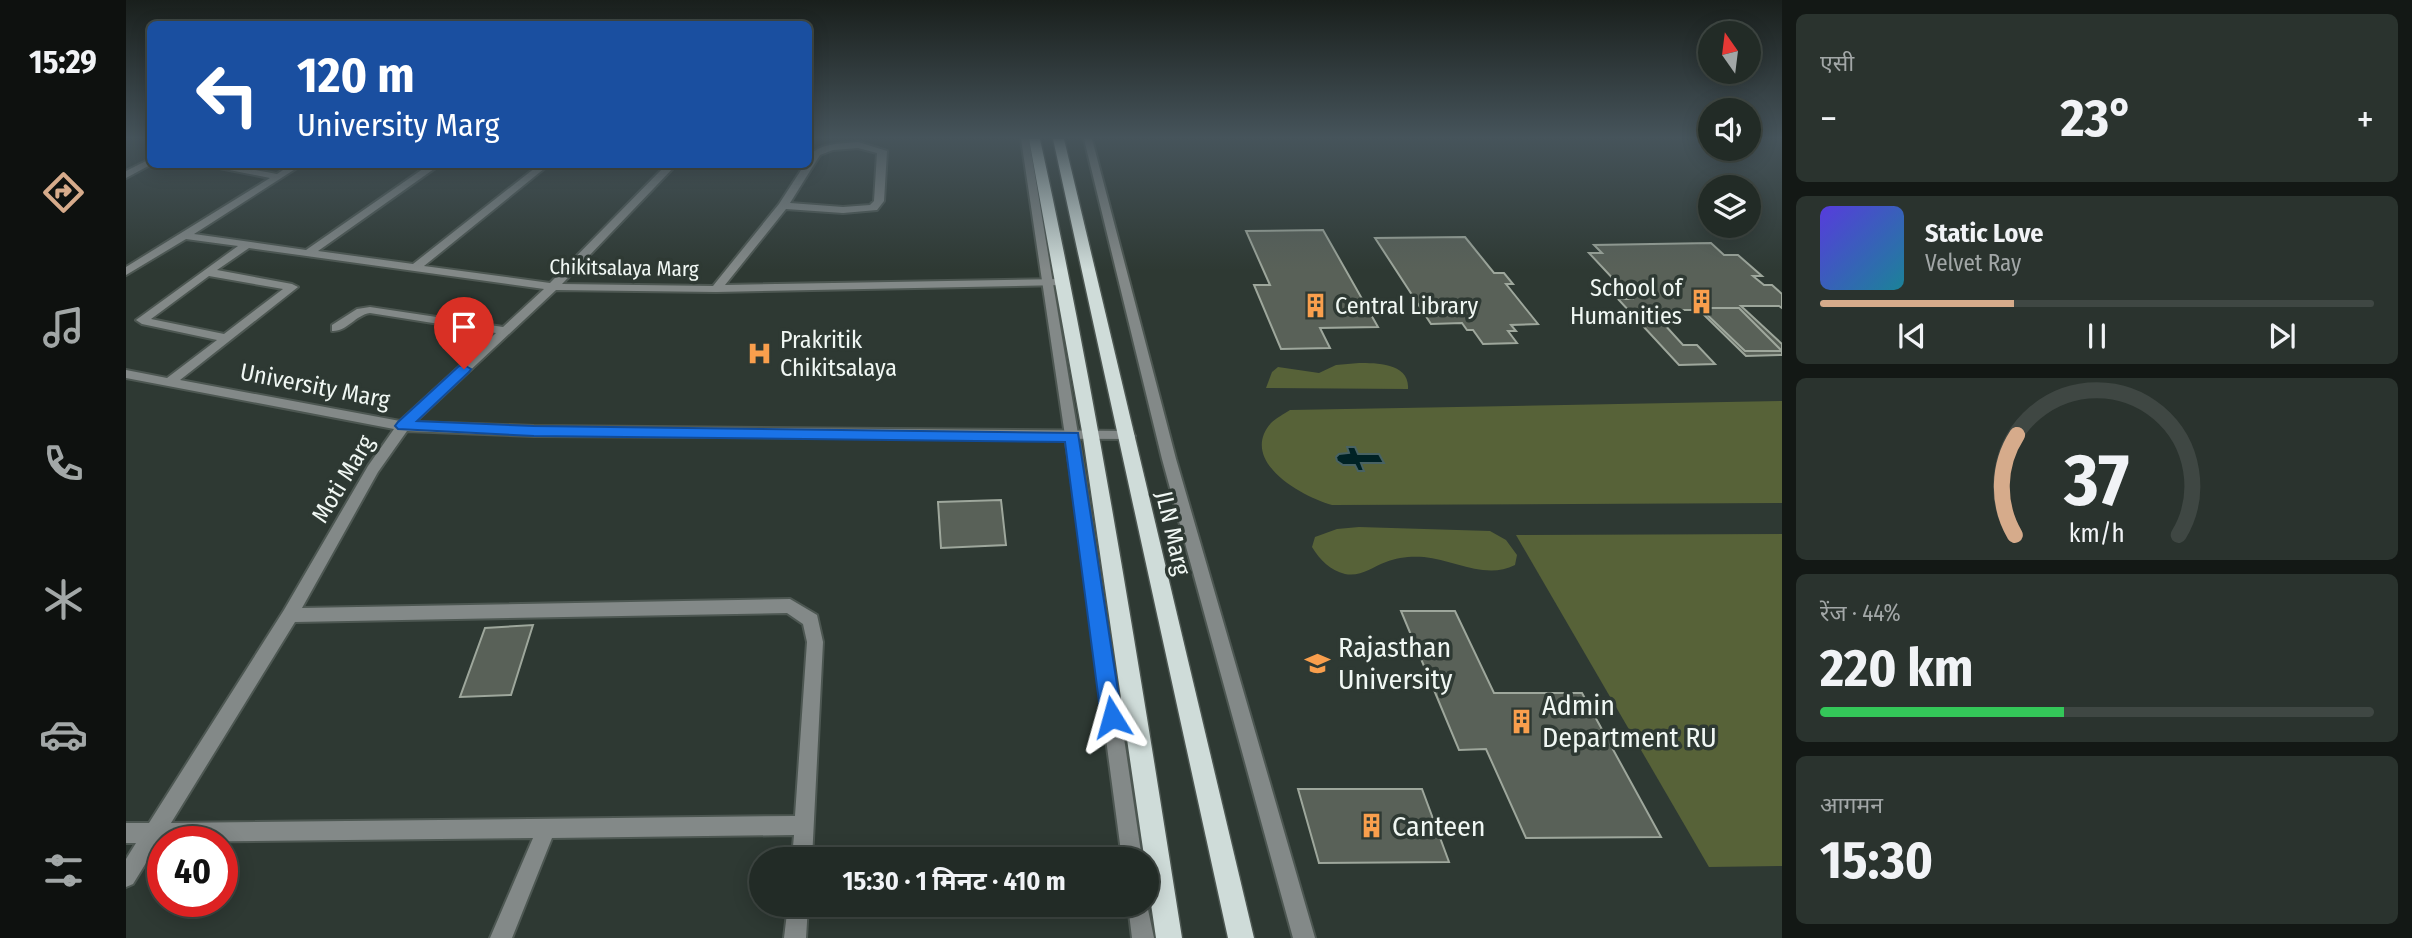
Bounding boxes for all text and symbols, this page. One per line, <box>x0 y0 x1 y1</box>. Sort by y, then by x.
north arrow <box>1698 21 1760 84</box>
map controls <box>1698 21 1761 238</box>
text: 15:29 <box>29 43 97 81</box>
text: 120 m <box>297 46 415 105</box>
icon: left <box>182 49 273 140</box>
text: एसी <box>1820 49 1854 77</box>
text: 23° <box>2060 87 2133 150</box>
text: − <box>1820 96 1837 142</box>
text: + <box>2357 96 2374 142</box>
button: sound <box>1698 98 1761 161</box>
text: University Marg <box>297 106 499 144</box>
icon: directions <box>39 168 88 217</box>
button: layers <box>1698 175 1761 238</box>
text: Static Love <box>1925 218 2043 249</box>
text: Velvet Ray <box>1925 249 2021 277</box>
street label: Chikitsalaya Marg <box>549 254 699 282</box>
place label: School of Humanities <box>1570 274 1684 330</box>
building icon: School of Humanities <box>1688 288 1716 316</box>
building icon: Central Library <box>1301 292 1329 320</box>
place label: Central Library <box>1335 292 1478 320</box>
pin <box>434 297 494 369</box>
icon: music <box>39 303 88 352</box>
icon: arrive <box>445 308 483 346</box>
icon: previous <box>1893 317 1931 355</box>
icon: pause <box>2078 317 2116 355</box>
icon: next <box>2263 317 2301 355</box>
place label: Prakritik Chikitsalaya <box>780 326 897 382</box>
hospital icon: Prakritik Chikitsalaya <box>746 340 774 368</box>
street label: University Marg <box>238 358 393 414</box>
street label: Moti Marg <box>306 429 380 528</box>
text: 37 <box>2063 437 2130 524</box>
icon: phone <box>39 439 88 488</box>
street label: JLN Marg <box>1150 488 1196 579</box>
text: km/h <box>2069 519 2125 549</box>
icon: climate <box>39 575 88 624</box>
text: रेंज · 44% <box>1820 599 1901 627</box>
place label: Rajasthan University <box>1338 631 1453 696</box>
text: 220 km <box>1820 637 1974 700</box>
school or university icon: Rajasthan University <box>1304 649 1332 677</box>
position arrow <box>1075 680 1149 754</box>
place label: Admin Department RU <box>1542 689 1717 754</box>
building icon: Admin Department RU <box>1508 707 1536 735</box>
icon: car <box>39 710 88 759</box>
text: आगमन <box>1820 791 1883 819</box>
place label: Canteen <box>1392 810 1486 843</box>
building icon: Canteen <box>1358 812 1386 840</box>
speed limit sign: 40 <box>147 826 238 917</box>
text: 15:30 <box>1820 829 1933 892</box>
icon: filters <box>39 846 88 895</box>
text: 15:30 · 1 मिनट · 410 m <box>842 866 1066 897</box>

